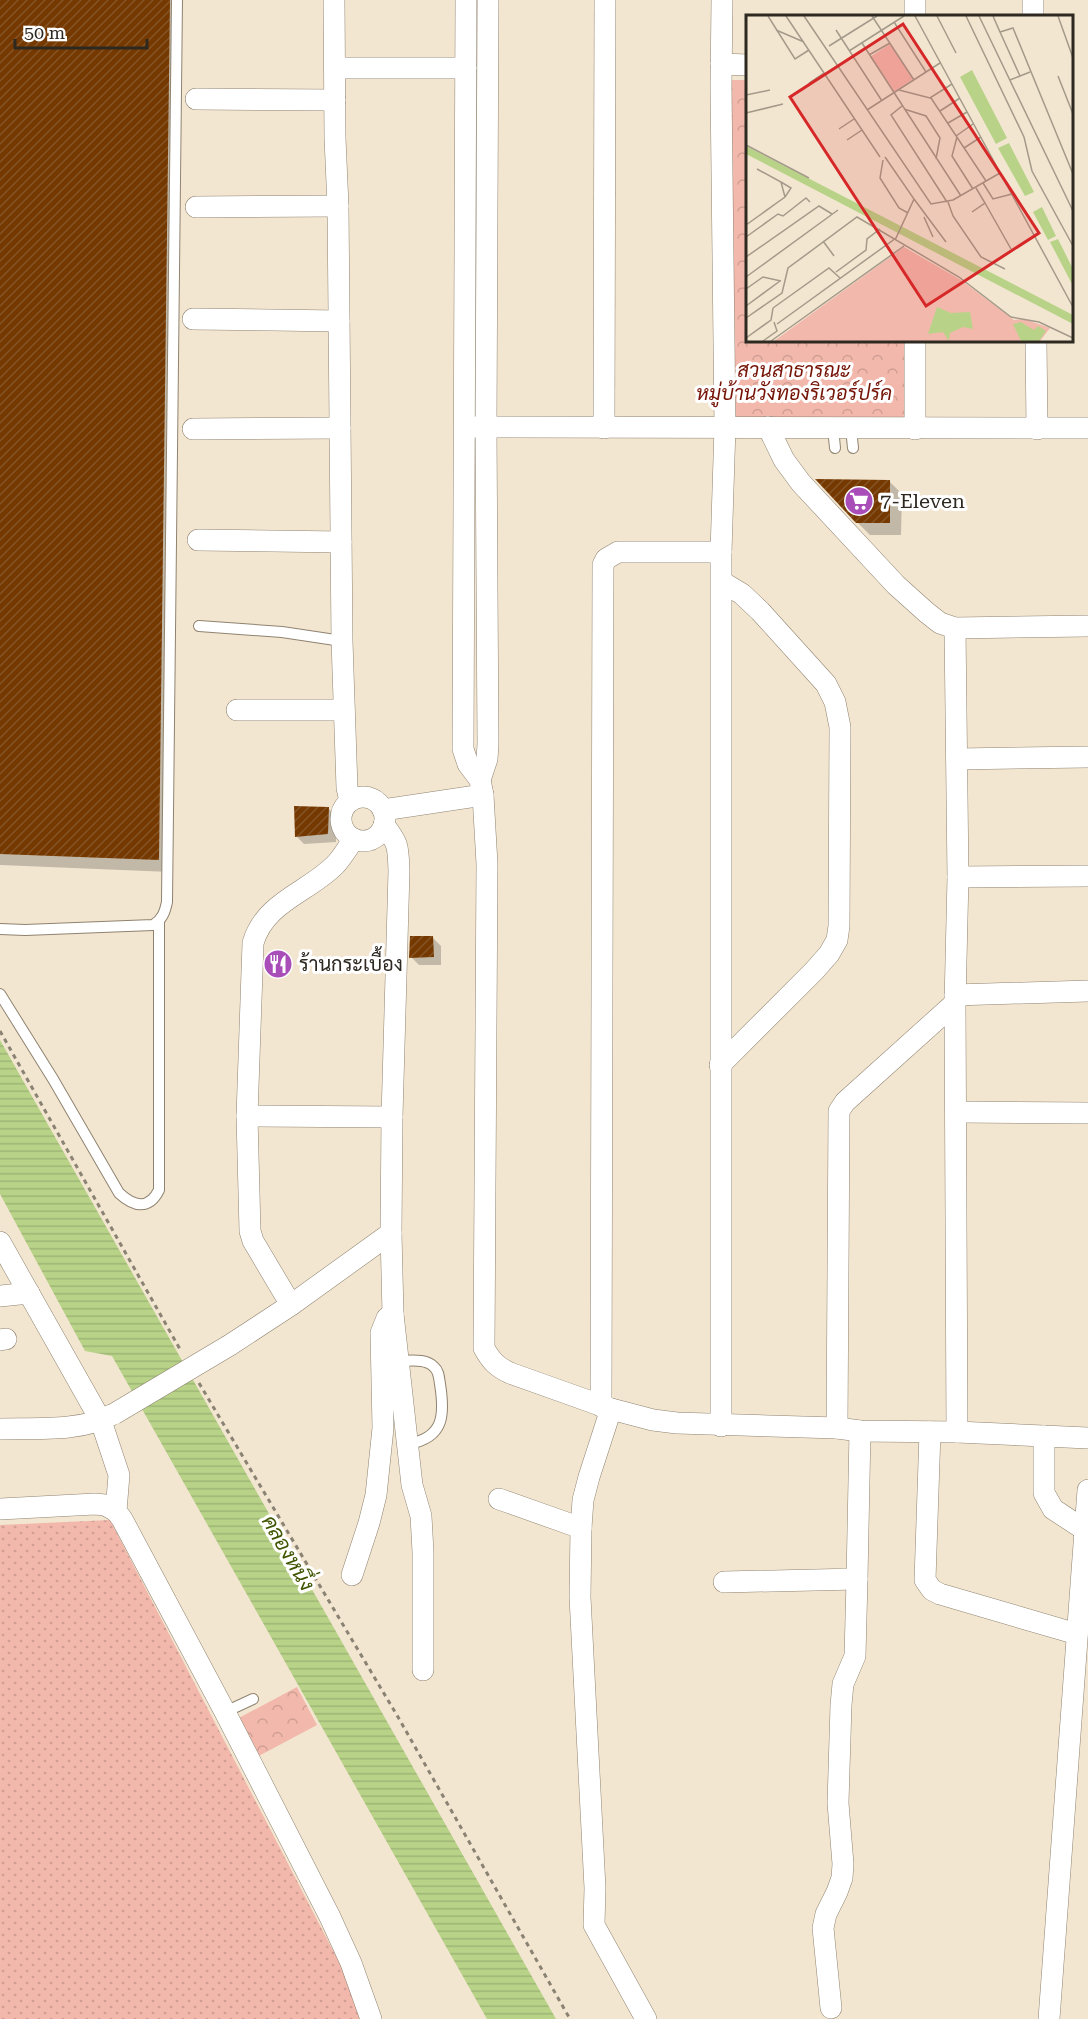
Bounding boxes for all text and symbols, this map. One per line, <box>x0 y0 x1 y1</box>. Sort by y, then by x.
scale bar <box>15 12 147 50</box>
inset map <box>746 15 1073 342</box>
text: 50 m <box>24 22 65 43</box>
park label: สวนสาธารณะ หมู่บ้านวังทองริเวอร์ปร์ค <box>696 358 892 408</box>
supermarket icon: 7-Eleven <box>843 485 875 517</box>
place label: 7-Eleven <box>880 489 965 513</box>
place label: ร้านกระเบื้อง <box>299 946 403 976</box>
restaurant icon: ร้านกระเบื้อง <box>262 948 294 980</box>
water label: คลองหนึ่ง <box>257 1507 326 1595</box>

